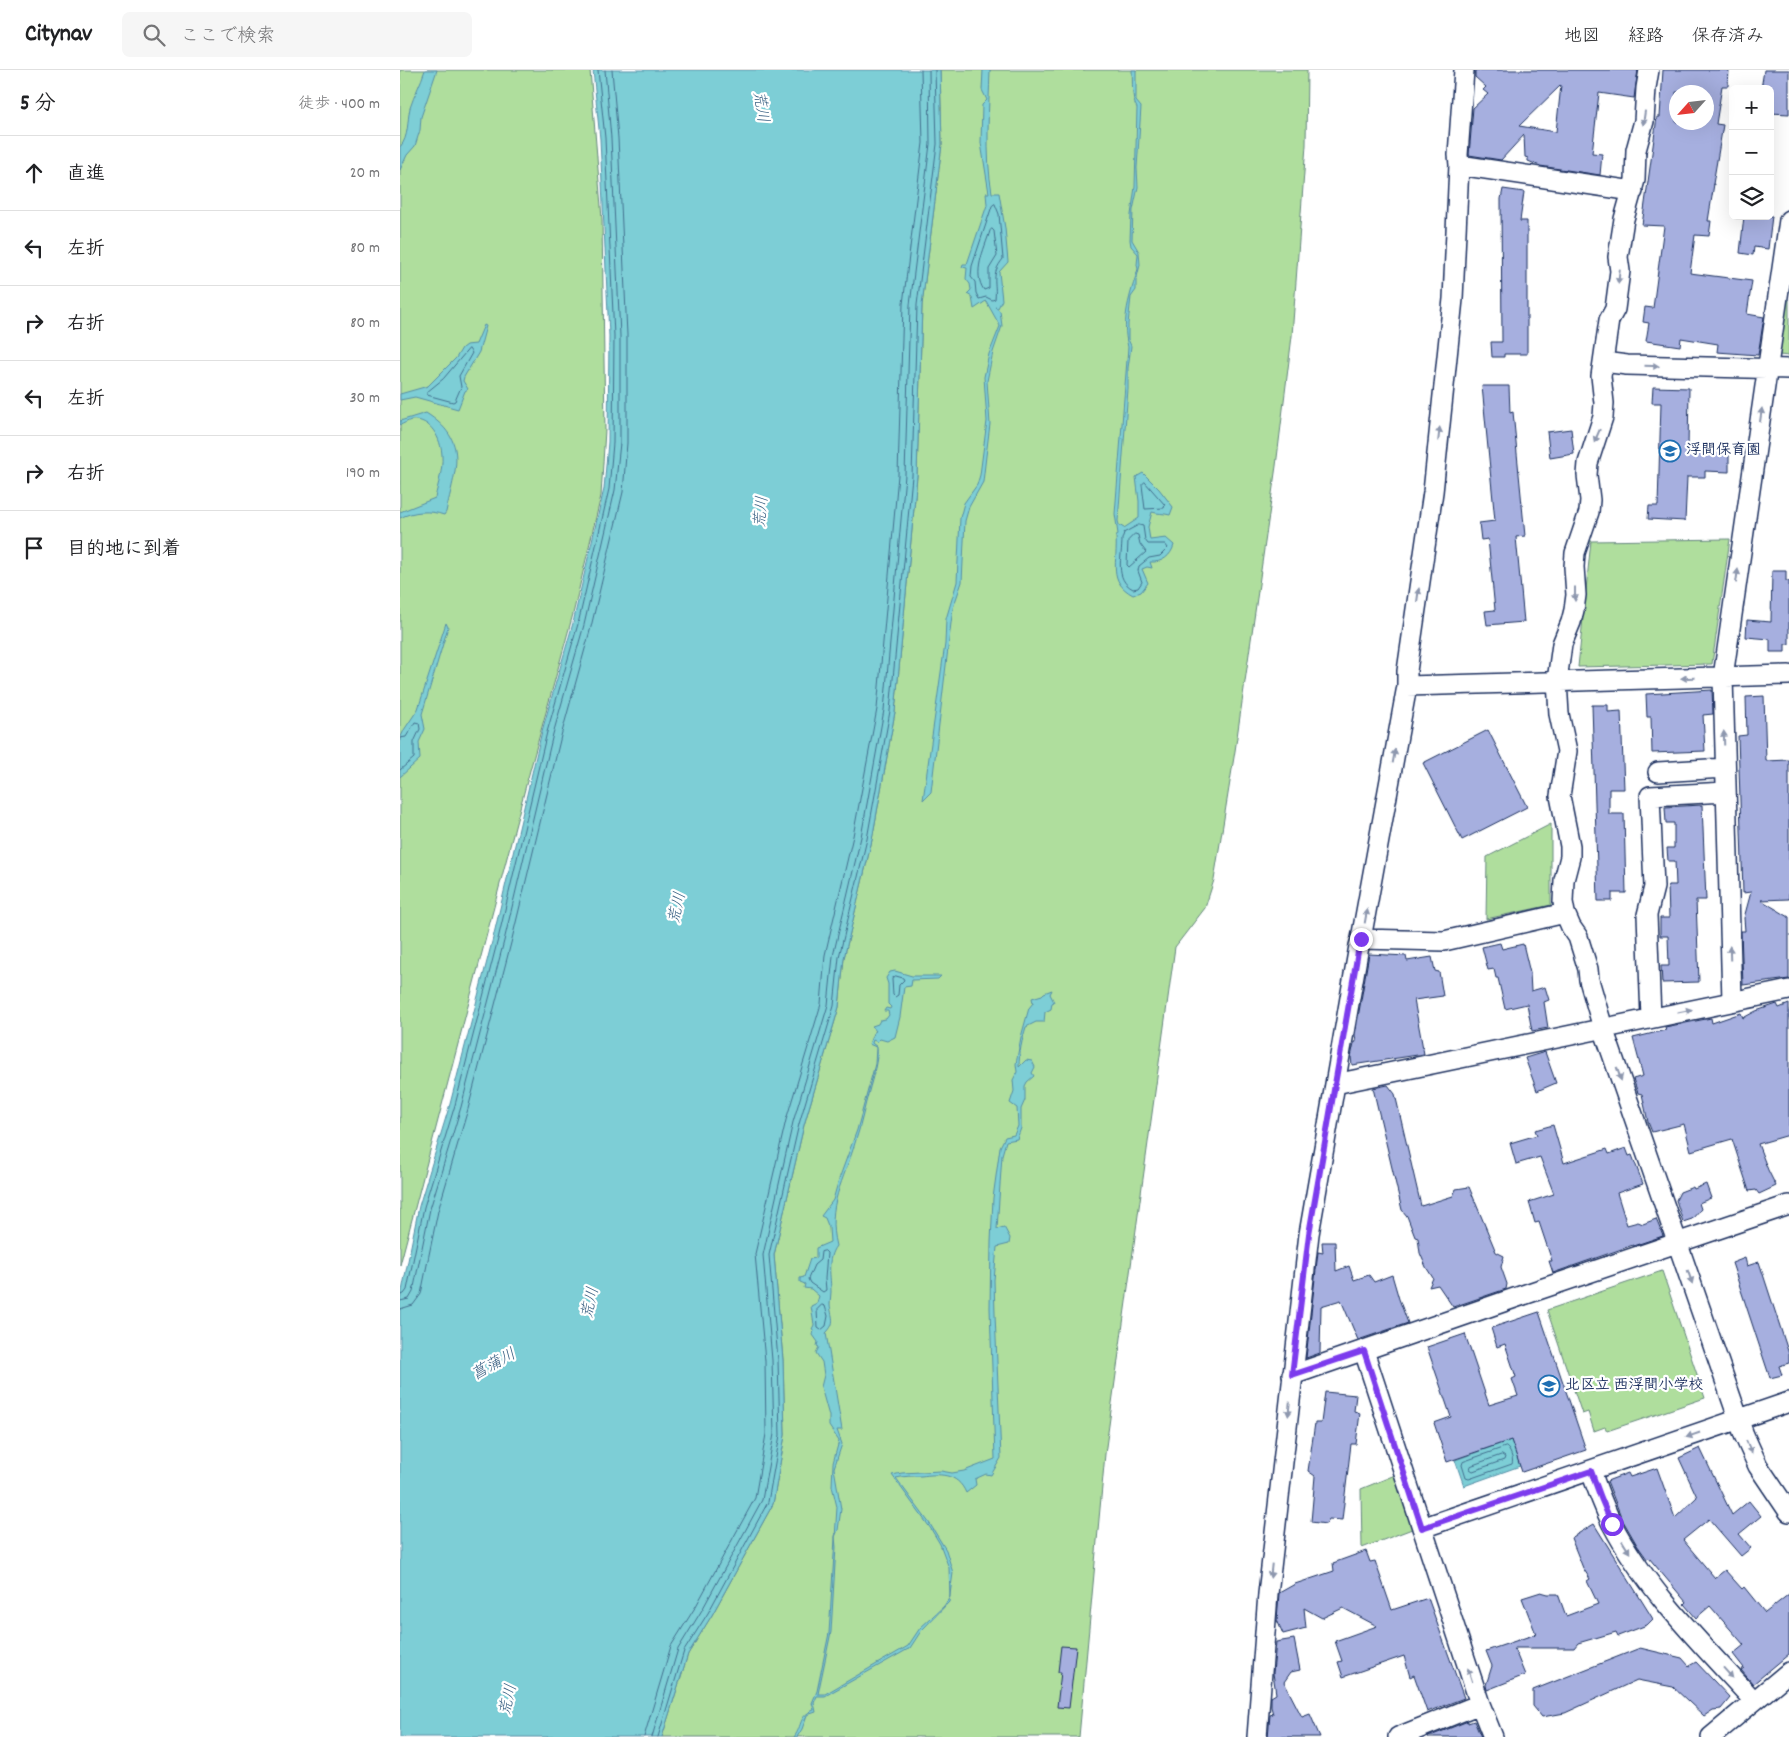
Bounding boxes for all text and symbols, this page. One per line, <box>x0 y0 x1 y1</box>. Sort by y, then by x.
search box <box>122 12 472 57</box>
text: Citynav <box>25 18 92 52</box>
icon: search <box>140 21 168 49</box>
text: ここで検索 <box>180 24 275 51</box>
text: 地図 <box>1564 25 1600 50</box>
text: 経路 <box>1628 25 1664 50</box>
text: 保存済み <box>1692 25 1764 50</box>
north arrow <box>1669 85 1714 130</box>
map controls <box>1729 85 1774 220</box>
button: + <box>1729 85 1774 130</box>
water label: 荒川 <box>746 89 774 125</box>
text: 5 分 <box>20 90 56 120</box>
text: 徒歩 · 400 m <box>298 93 380 116</box>
one-way arrow <box>1639 111 1647 127</box>
button: − <box>1729 130 1774 175</box>
icon: ahead <box>20 159 48 187</box>
text: 直進 <box>67 162 105 189</box>
text: 20 m <box>350 162 380 185</box>
button: layers <box>1729 175 1774 220</box>
icon: left <box>20 234 48 262</box>
text: 左折 <box>67 237 105 264</box>
text: 80 m <box>350 237 380 260</box>
one-way arrow <box>1615 270 1623 286</box>
icon: right <box>20 309 48 337</box>
text: 右折 <box>67 312 105 339</box>
text: 80 m <box>350 312 380 335</box>
one-way arrow <box>1644 362 1660 370</box>
icon: left <box>20 384 48 412</box>
text: 左折 <box>67 387 105 414</box>
text: 30 m <box>350 387 380 410</box>
one-way arrow <box>1757 407 1765 423</box>
one-way arrow <box>1435 426 1443 442</box>
one-way arrow <box>1592 429 1600 443</box>
school or university icon: 浮間保育園 <box>1658 439 1682 463</box>
place label: 浮間保育園 <box>1686 440 1761 462</box>
icon: right <box>20 459 48 487</box>
text: 右折 <box>67 462 105 489</box>
text: 190 m <box>346 462 380 485</box>
water label: 荒川 <box>749 495 775 529</box>
icon: arrive <box>20 534 48 562</box>
text: 目的地に到着 <box>67 537 181 564</box>
one-way arrow <box>1734 568 1742 584</box>
one-way arrow <box>1414 587 1422 603</box>
one-way arrow <box>1571 587 1579 603</box>
one-way arrow <box>1680 674 1696 682</box>
one-way arrow <box>1720 729 1728 745</box>
one-way arrow <box>1391 747 1399 763</box>
water label: 荒川 <box>663 890 693 926</box>
one-way arrow <box>1362 907 1370 923</box>
route end <box>1350 928 1373 951</box>
one-way arrow <box>1726 944 1734 960</box>
one-way arrow <box>1678 1007 1693 1015</box>
one-way arrow <box>1615 1067 1623 1082</box>
one-way arrow <box>1686 1270 1694 1285</box>
water label: 荒川 <box>576 1285 606 1321</box>
water label: 菖蒲川 <box>467 1343 521 1387</box>
school or university icon: 北区立 西浮間小学校 <box>1537 1374 1561 1398</box>
place label: 北区立 西浮間小学校 <box>1565 1375 1703 1397</box>
one-way arrow <box>1285 1402 1293 1418</box>
one-way arrow <box>1686 1432 1701 1439</box>
one-way arrow <box>1746 1440 1754 1454</box>
route start <box>1601 1513 1624 1536</box>
one-way arrow <box>1621 1540 1630 1553</box>
one-way arrow <box>1267 1563 1275 1579</box>
one-way arrow <box>1722 1666 1734 1678</box>
one-way arrow <box>1466 1667 1474 1682</box>
water label: 荒川 <box>494 1682 524 1718</box>

